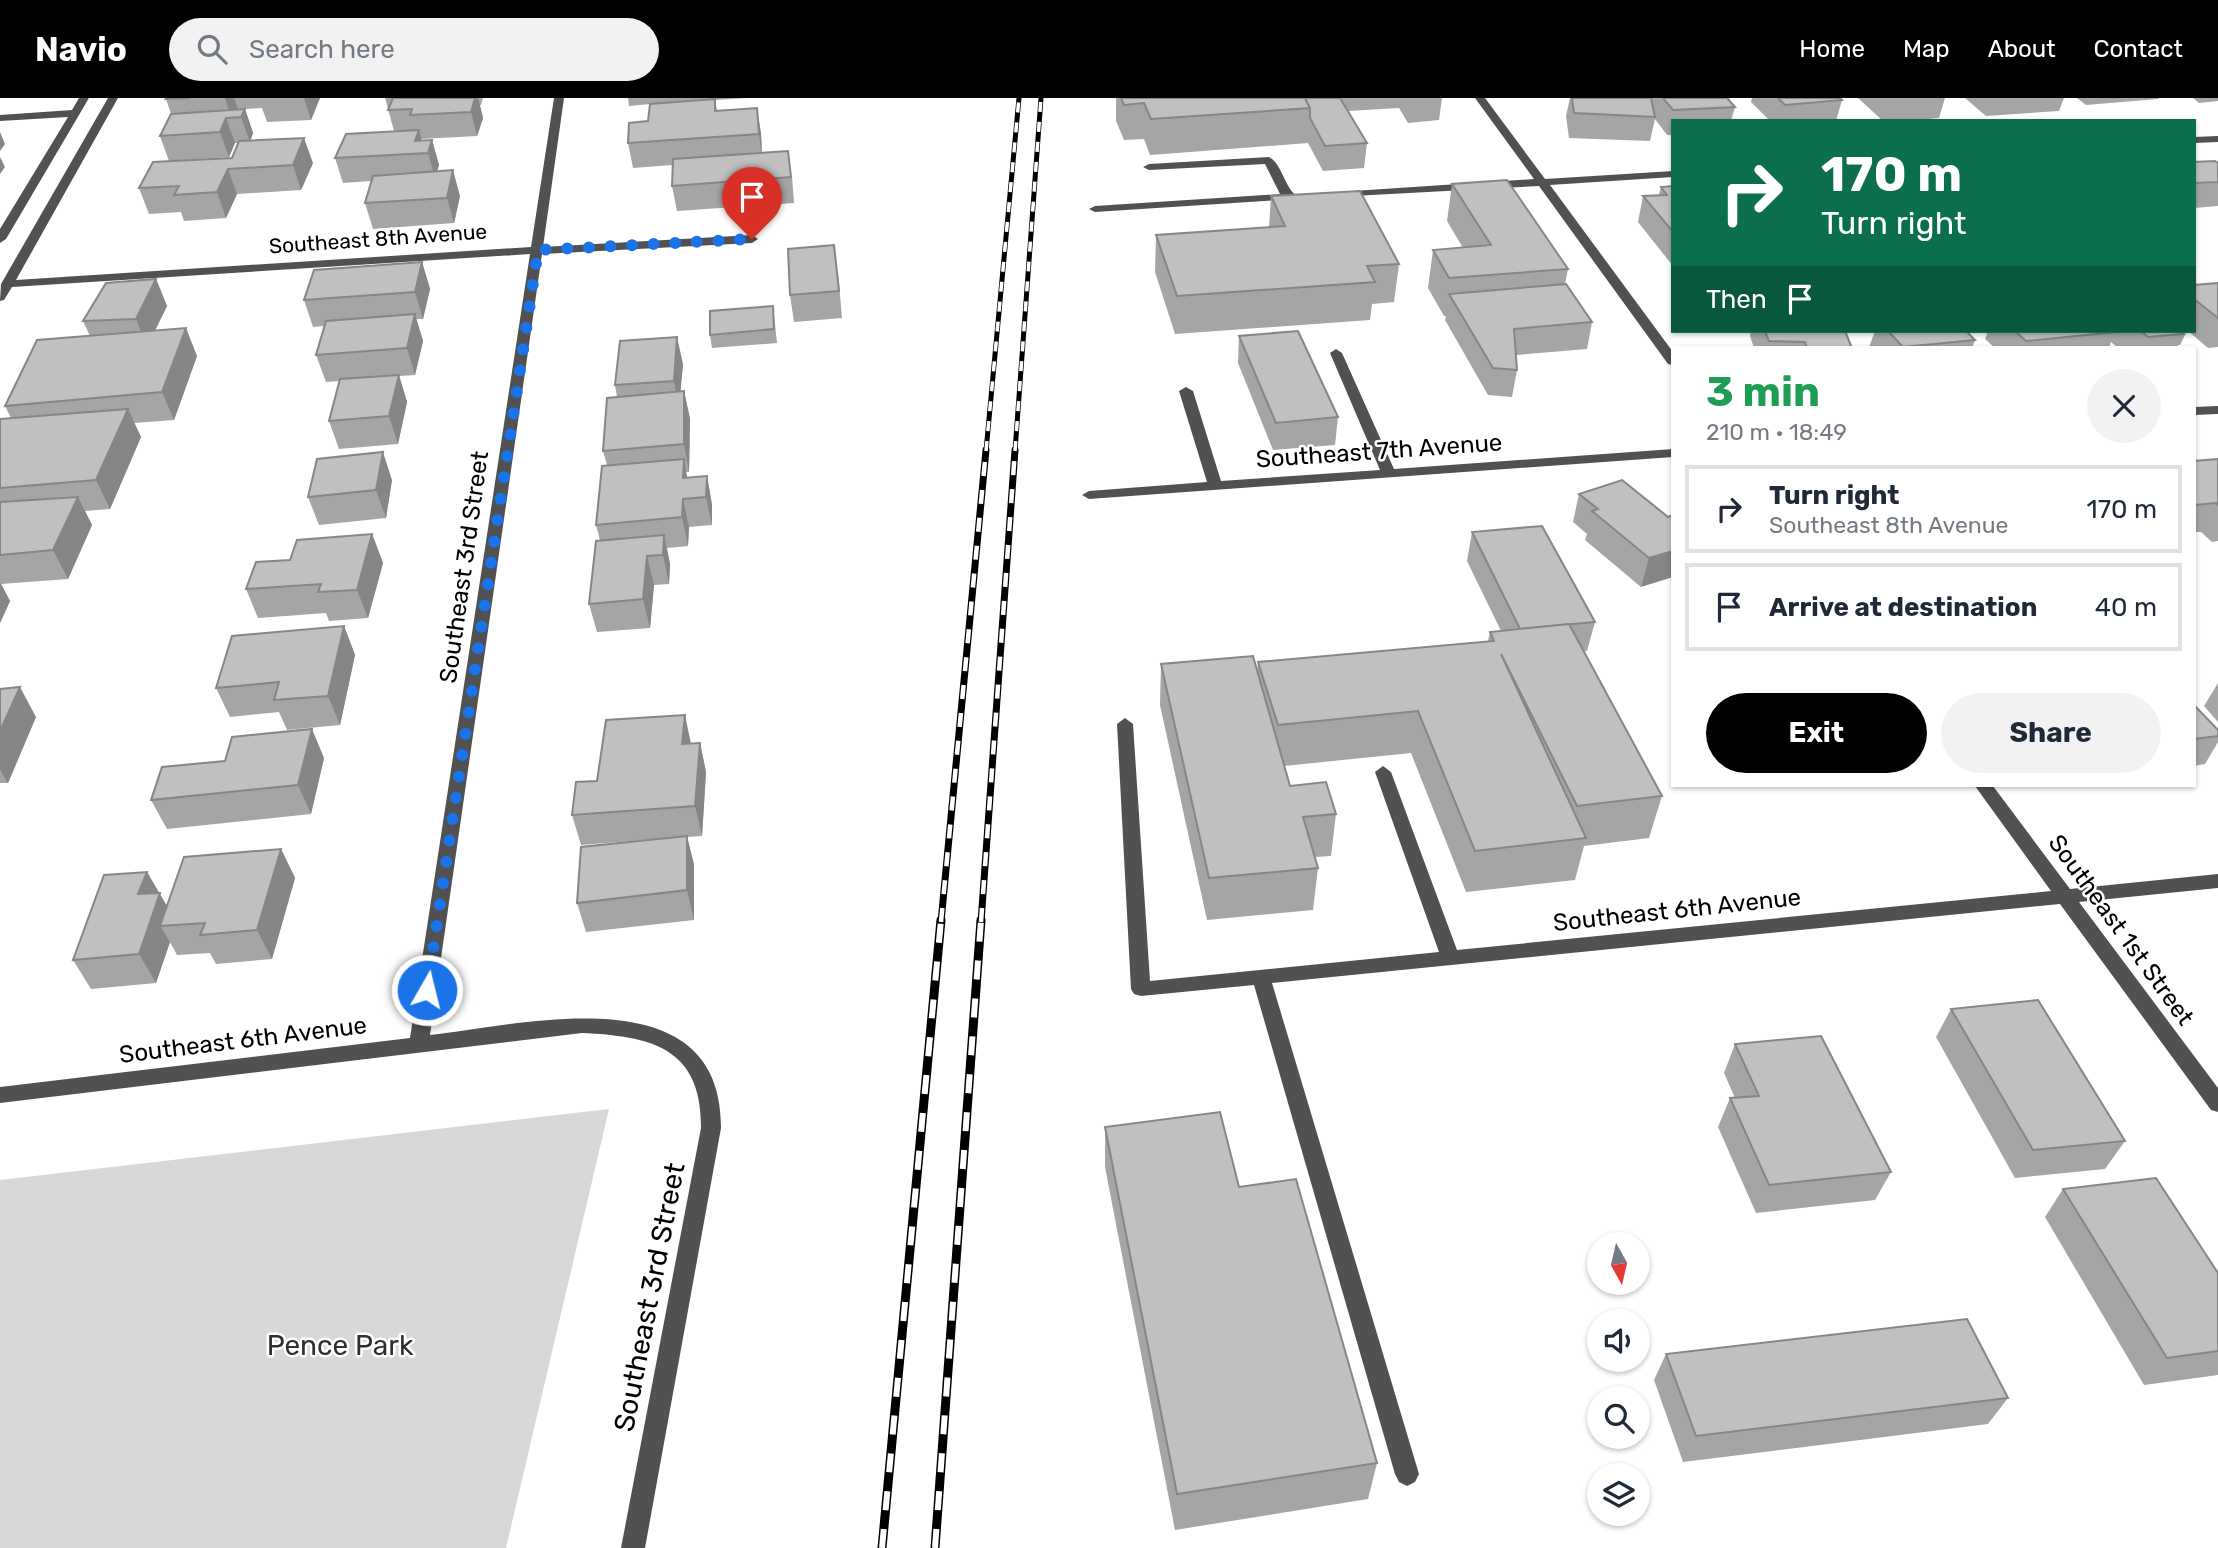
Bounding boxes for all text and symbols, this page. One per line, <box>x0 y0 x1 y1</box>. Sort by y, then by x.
search box <box>169 18 659 81</box>
text: Navio <box>35 30 127 69</box>
icon: search <box>193 30 231 68</box>
text: Search here <box>249 34 395 65</box>
text: Home <box>1799 35 1865 63</box>
text: Map <box>1903 35 1950 63</box>
text: About <box>1988 35 2056 63</box>
text: Contact <box>2094 35 2183 63</box>
text: 170 m <box>1821 145 1962 203</box>
icon: right <box>1706 147 1797 238</box>
pin <box>722 167 782 239</box>
icon: arrive <box>733 178 771 216</box>
text: Turn right <box>1821 204 1966 242</box>
street label: Southeast 8th Avenue <box>268 218 488 259</box>
icon: arrive <box>1781 280 1819 318</box>
text: Then <box>1706 284 1767 315</box>
text: 3 min <box>1706 367 1820 417</box>
button: close <box>2087 369 2161 443</box>
text: 210 m · 18:49 <box>1706 418 1847 446</box>
street label: Southeast 7th Avenue <box>1255 428 1503 474</box>
street label: Southeast 3rd Street <box>434 449 494 685</box>
text: Turn right <box>1769 480 1899 511</box>
icon: right <box>1710 490 1748 528</box>
text: 170 m <box>2087 494 2157 525</box>
text: Southeast 8th Avenue <box>1769 511 2008 539</box>
icon: arrive <box>1710 588 1748 626</box>
text: Arrive at destination <box>1769 592 2037 623</box>
text: 40 m <box>2095 592 2157 623</box>
button: Exit <box>1706 693 1927 773</box>
button: Share <box>1941 693 2161 773</box>
street label: Southeast 1st Street <box>2043 829 2199 1031</box>
street label: Southeast 6th Avenue <box>1552 883 1802 937</box>
position arrow <box>390 953 464 1027</box>
street label: Southeast 6th Avenue <box>118 1011 368 1069</box>
street label: Southeast 3rd Street <box>607 1160 692 1434</box>
north arrow <box>1587 1232 1650 1295</box>
map controls <box>1587 1232 1650 1526</box>
button: sound <box>1587 1309 1650 1372</box>
park label: Pence Park <box>267 1329 414 1362</box>
button: search <box>1587 1386 1650 1449</box>
button: layers <box>1587 1463 1650 1526</box>

